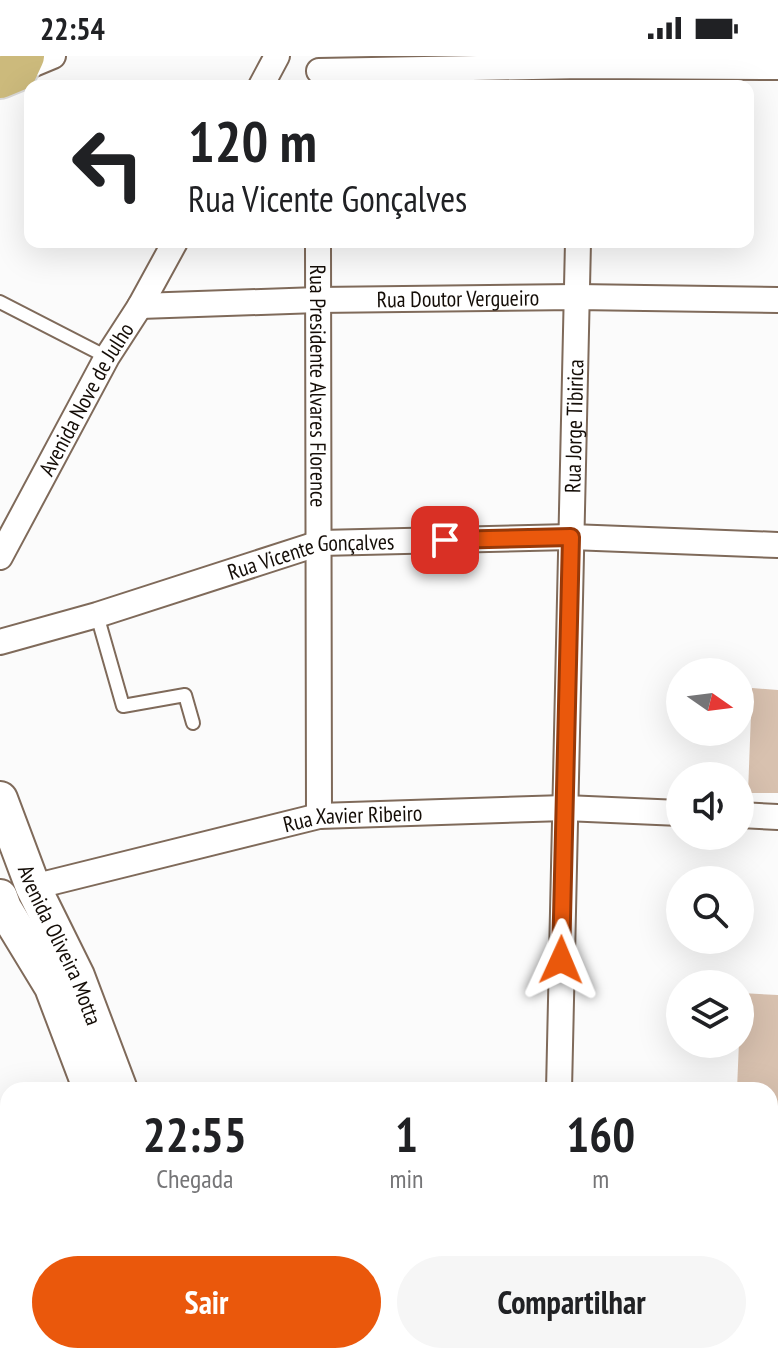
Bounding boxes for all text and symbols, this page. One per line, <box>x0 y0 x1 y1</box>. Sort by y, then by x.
text: 22:54 <box>40 9 105 48</box>
text: 120 m <box>188 105 317 177</box>
icon: left <box>56 112 160 216</box>
text: Rua Vicente Gonçalves <box>188 175 467 222</box>
street label: Rua Presidente Alvares Florence <box>304 265 332 507</box>
street label: Rua Doutor Vergueiro <box>376 283 539 313</box>
street label: Avenida Nove de Julho <box>32 317 140 480</box>
street label: Rua Jorge Tibirica <box>558 359 589 493</box>
pin <box>411 506 479 574</box>
icon: arrive <box>423 518 467 562</box>
street label: Rua Vicente Gonçalves <box>224 527 395 586</box>
north arrow <box>666 658 754 746</box>
map controls <box>666 658 754 1058</box>
button: sound <box>666 762 754 850</box>
street label: Rua Xavier Ribeiro <box>280 799 423 838</box>
street label: Avenida Oliveira Motta <box>12 861 108 1029</box>
button: search <box>666 866 754 954</box>
position arrow <box>519 918 603 1002</box>
button: layers <box>666 970 754 1058</box>
text: 22:55 <box>143 1103 247 1165</box>
text: 1 <box>395 1103 418 1165</box>
text: 160 <box>566 1103 635 1165</box>
text: Chegada <box>156 1162 233 1195</box>
text: min <box>389 1162 423 1195</box>
text: m <box>592 1162 609 1195</box>
button: Sair <box>32 1256 381 1348</box>
button: Compartilhar <box>397 1256 746 1348</box>

